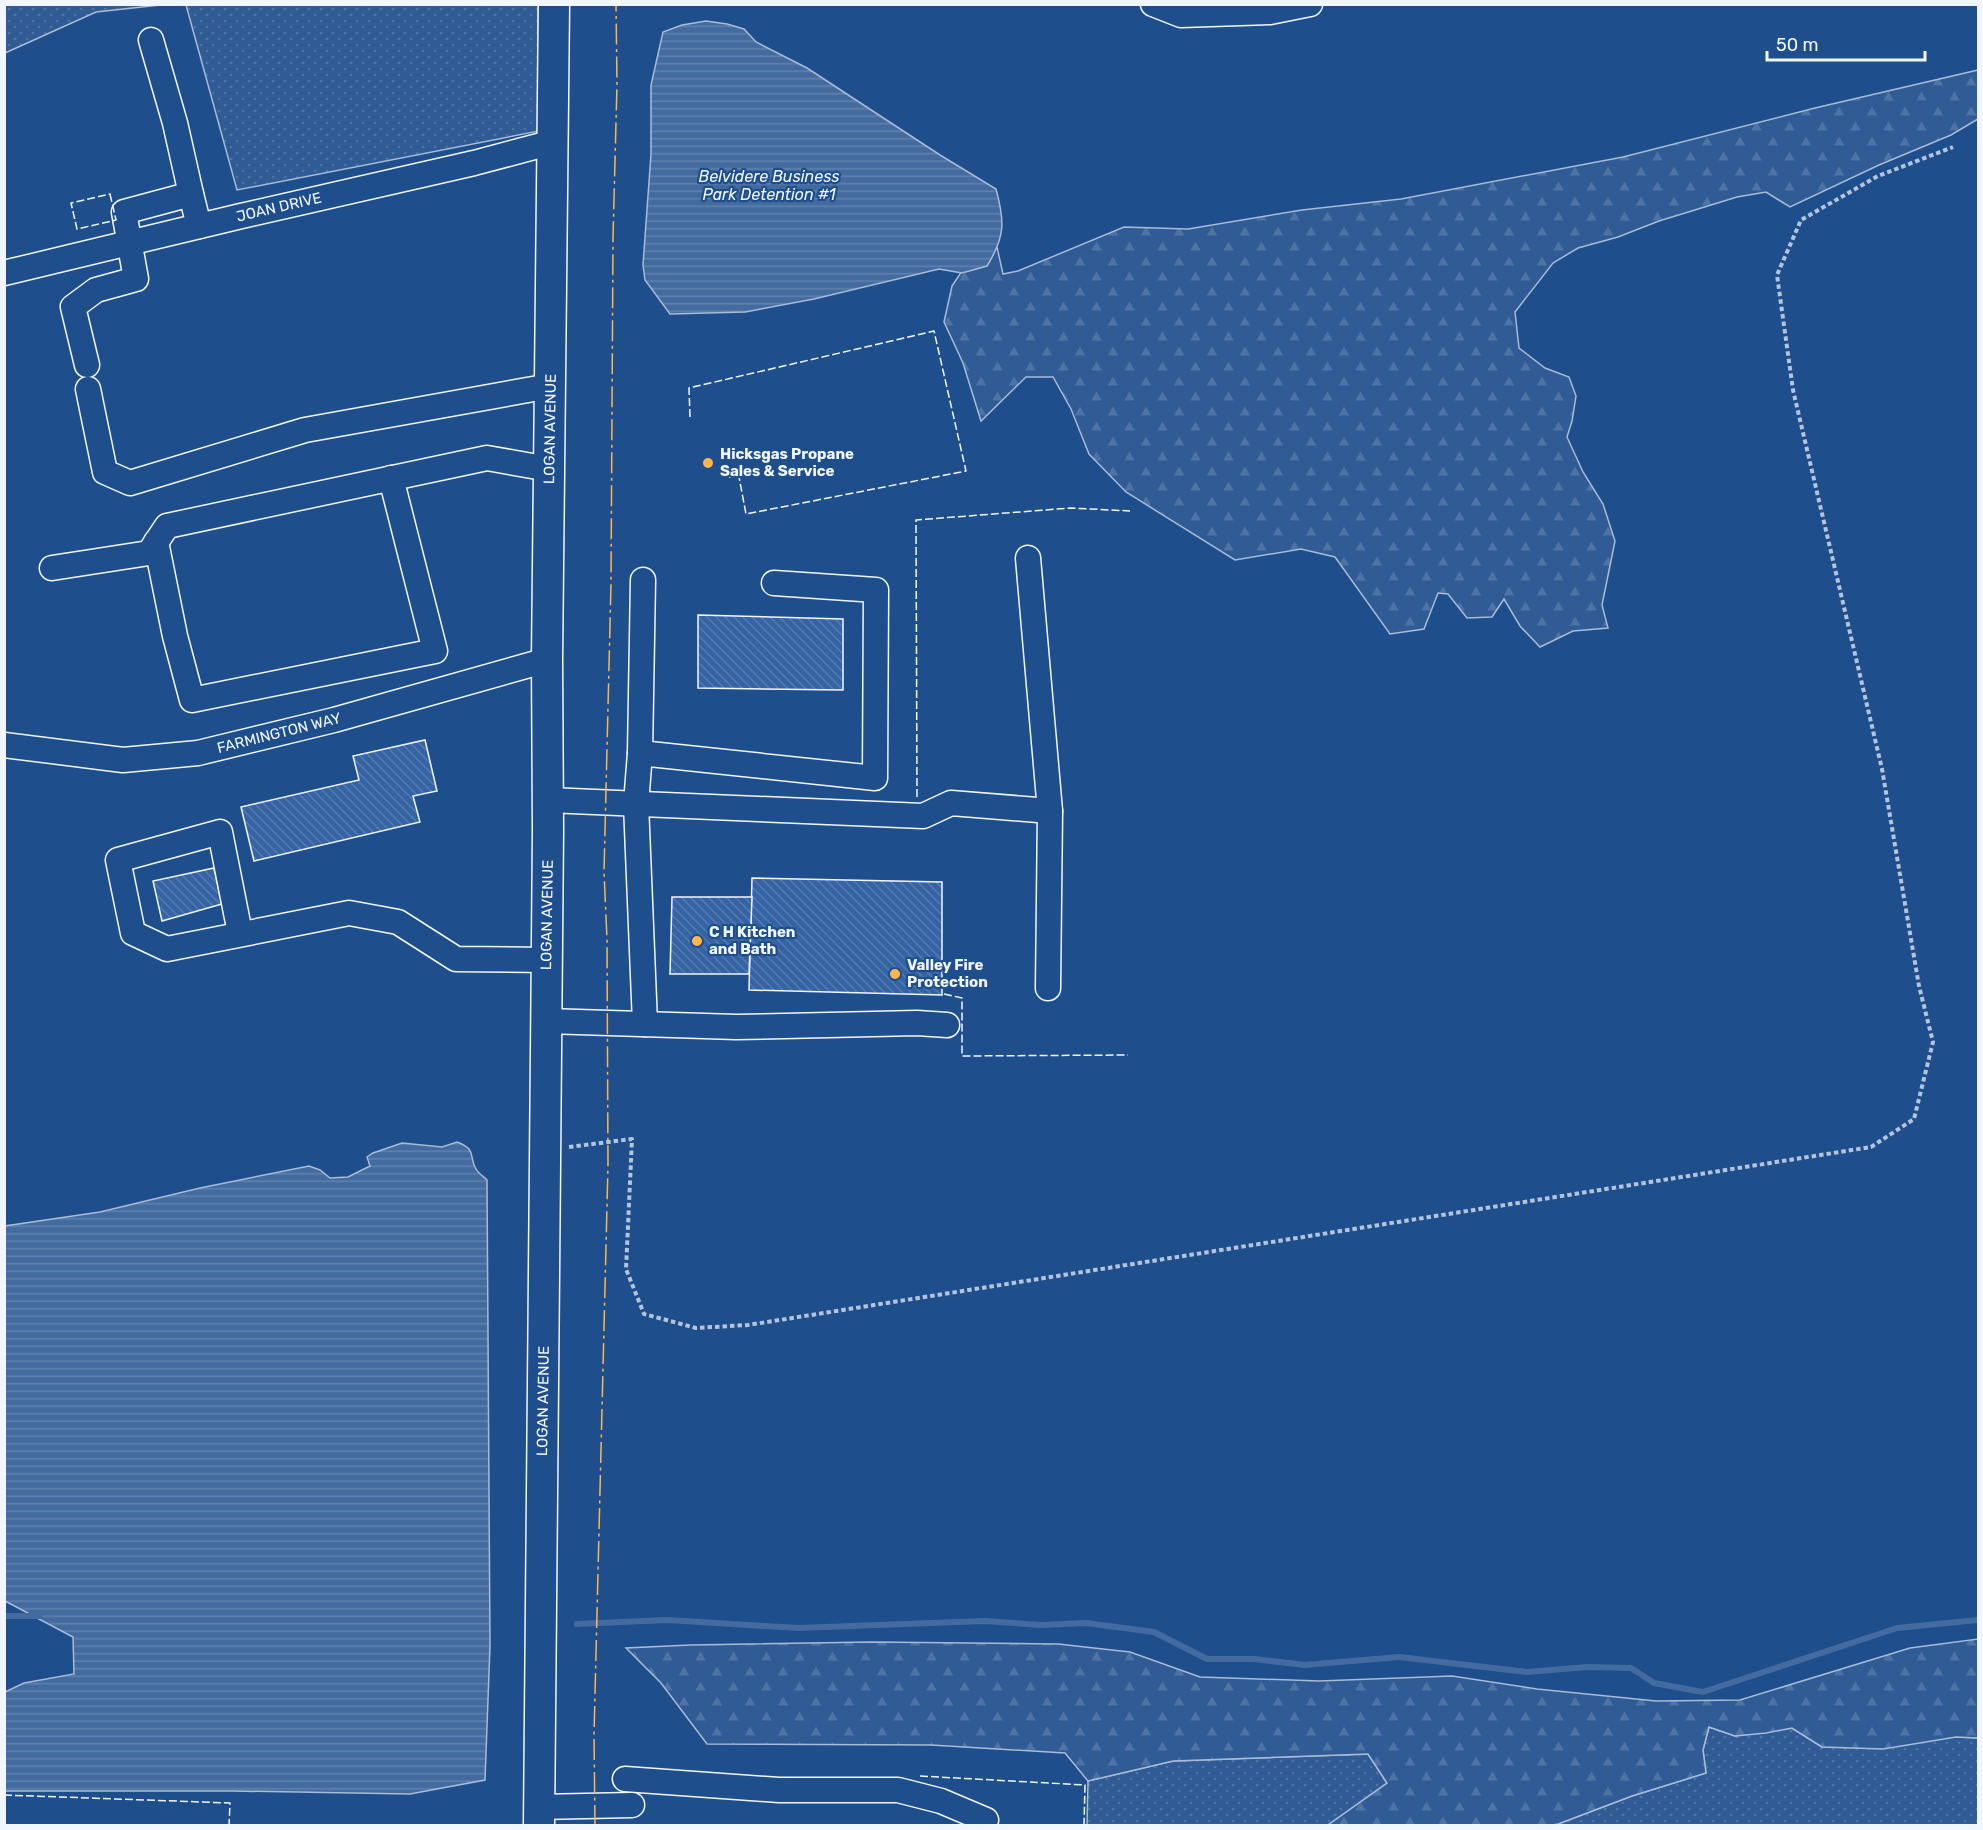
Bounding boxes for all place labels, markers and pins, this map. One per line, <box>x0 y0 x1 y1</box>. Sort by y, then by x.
place label: Hicksgas Propane Sales & Service <box>720 445 854 480</box>
marker: Hicksgas Propane Sales & Service <box>701 456 715 470</box>
place label: C H Kitchen and Bath <box>709 923 796 958</box>
marker: C H Kitchen and Bath <box>690 934 704 948</box>
place label: Valley Fire Protection <box>907 956 988 991</box>
marker: Valley Fire Protection <box>888 967 902 981</box>

